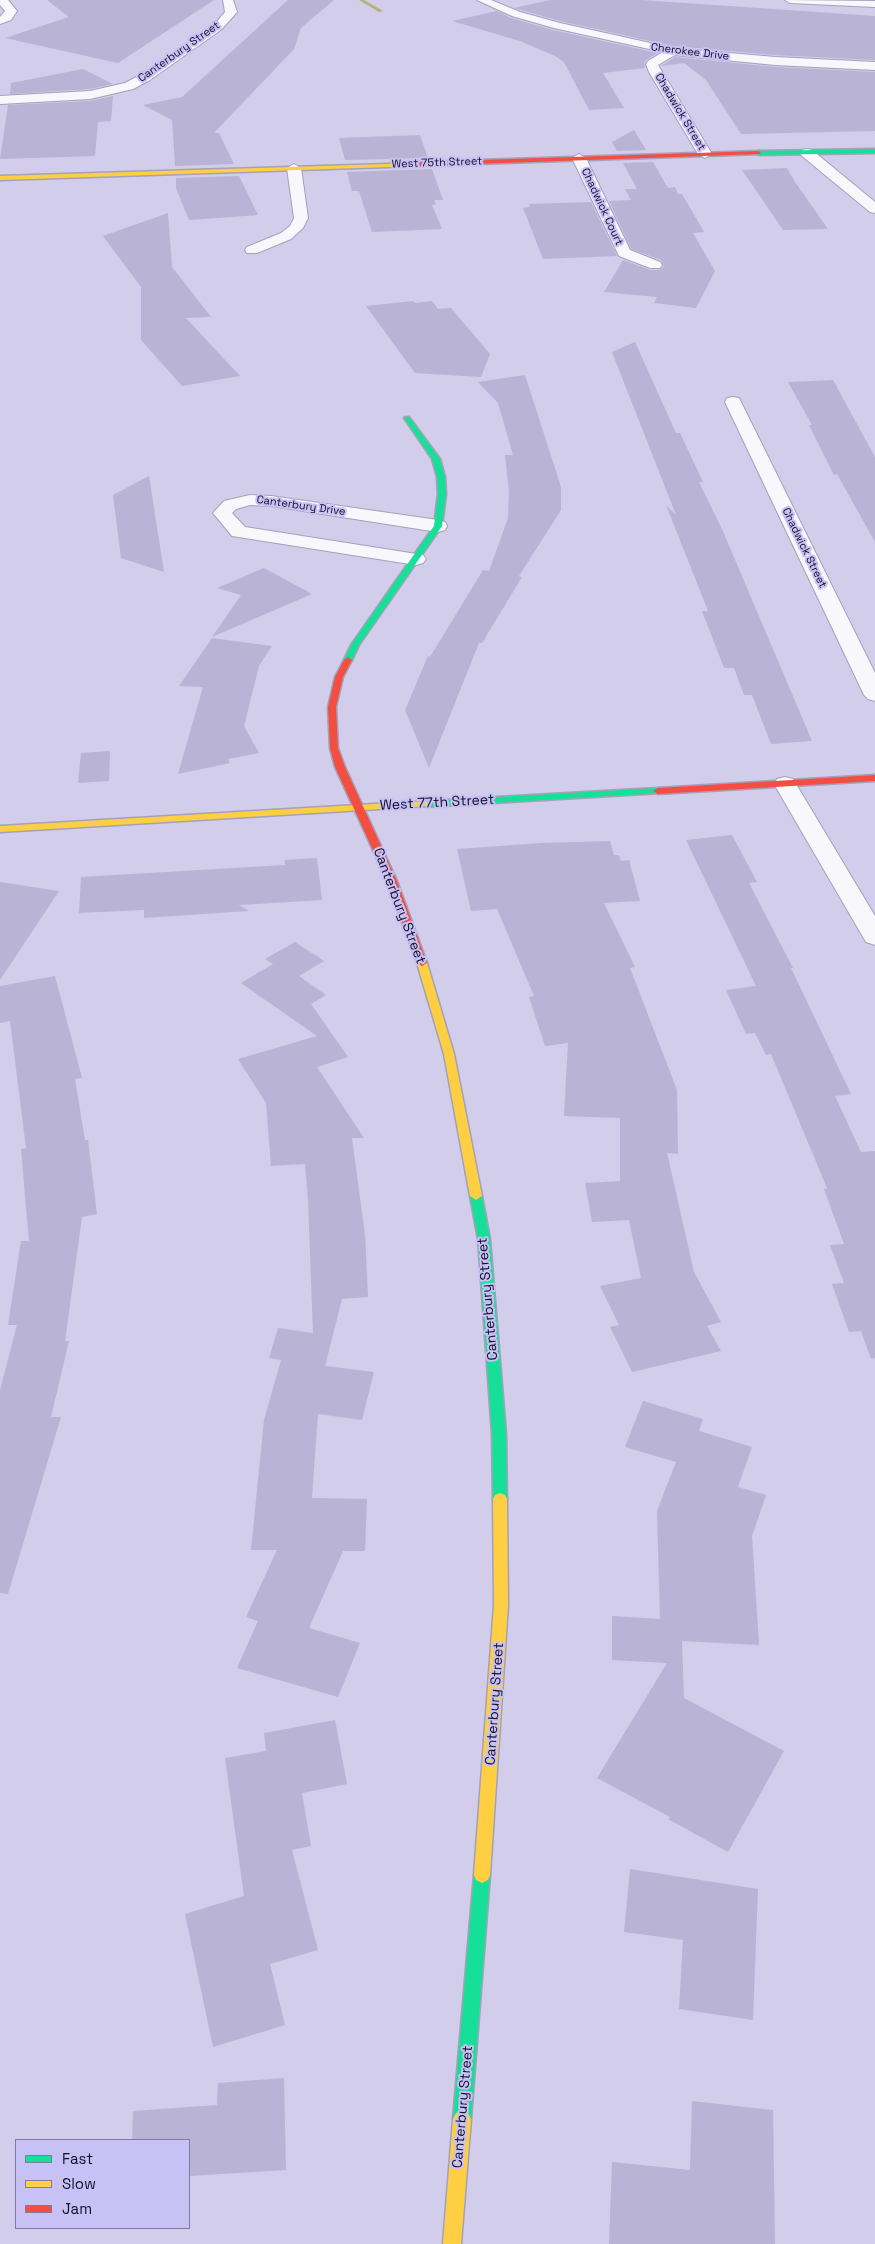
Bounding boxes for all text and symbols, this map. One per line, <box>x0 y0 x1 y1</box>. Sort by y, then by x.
street label: Canterbury Street <box>136 19 222 85</box>
street label: Cherokee Drive <box>650 41 730 63</box>
street label: Chadwick Street <box>652 71 708 153</box>
street label: West 75th Street <box>392 155 482 171</box>
street label: Chadwick Court <box>578 166 626 248</box>
street label: Canterbury Drive <box>256 493 346 519</box>
street label: Chadwick Street <box>779 506 829 590</box>
street label: West 77th Street <box>379 792 495 814</box>
street label: Canterbury Street <box>369 846 429 966</box>
street label: Canterbury Street <box>474 1237 502 1361</box>
street label: Canterbury Street <box>482 1642 508 1766</box>
street label: Canterbury Street <box>449 2045 477 2169</box>
legend <box>15 2139 190 2229</box>
text: Fast <box>62 2149 93 2168</box>
text: Slow <box>62 2174 96 2193</box>
text: Jam <box>62 2199 92 2218</box>

